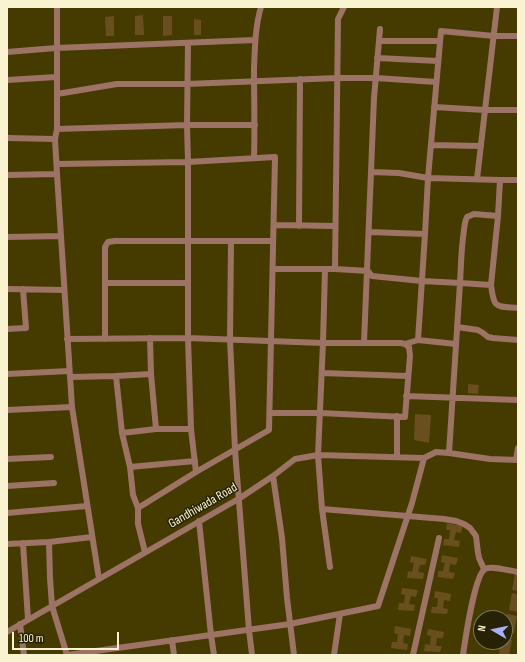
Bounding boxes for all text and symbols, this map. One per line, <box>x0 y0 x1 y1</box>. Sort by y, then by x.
street label: Gandhiwada Road <box>166 480 240 532</box>
north arrow <box>473 610 513 650</box>
scale bar <box>14 624 121 650</box>
text: N <box>475 624 489 632</box>
text: 100 m <box>19 631 44 646</box>

